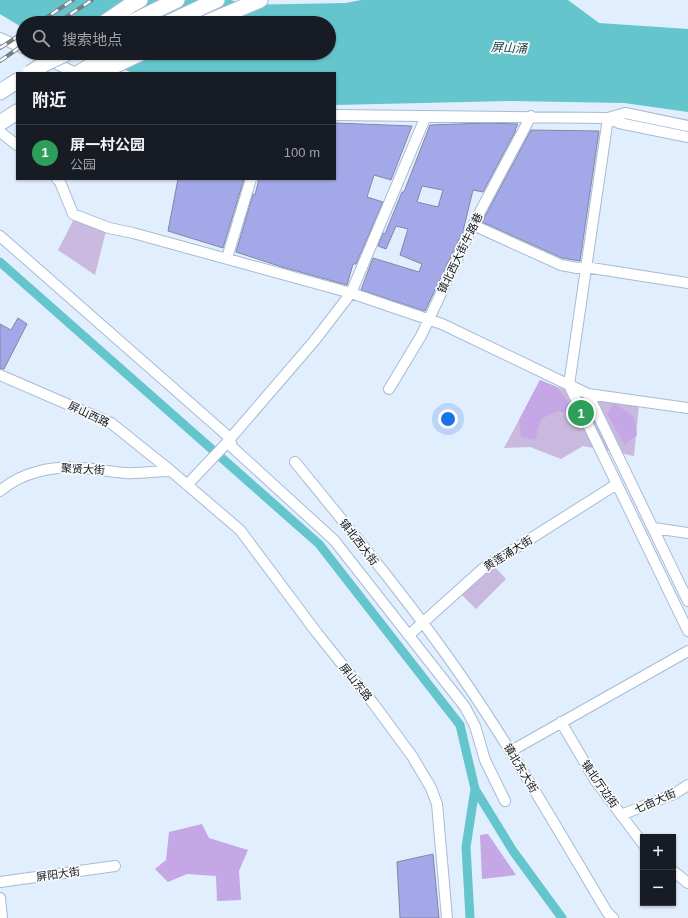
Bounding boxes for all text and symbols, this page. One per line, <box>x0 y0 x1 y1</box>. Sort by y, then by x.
search box <box>16 16 336 60</box>
icon: search <box>30 27 52 49</box>
text: 搜索地点 <box>62 31 122 48</box>
water label: 屏山涌 <box>491 40 529 56</box>
text: 附近 <box>32 91 66 110</box>
text: 屏一村公园 <box>70 136 145 153</box>
text: 1 <box>41 145 49 160</box>
text: 100 m <box>284 145 320 160</box>
text: 公园 <box>70 157 96 172</box>
street label: 镇北西大街牛路巷 <box>435 211 485 295</box>
pin: 1 <box>568 398 594 428</box>
street label: 屏山西路 <box>67 399 111 429</box>
your location <box>438 409 458 429</box>
street label: 聚贤大街 <box>61 462 105 476</box>
street label: 镇北西大街 <box>337 517 381 567</box>
street label: 黄莲涌大街 <box>481 533 535 573</box>
street label: 屏山东路 <box>337 661 375 703</box>
street label: 镇北东大街 <box>502 741 540 795</box>
street label: 镇北厅边街 <box>579 758 621 810</box>
street label: 七亩大街 <box>632 787 678 815</box>
map controls <box>640 834 676 906</box>
button: + <box>640 834 676 870</box>
street label: 屏阳大街 <box>35 865 81 883</box>
button: − <box>640 870 676 906</box>

